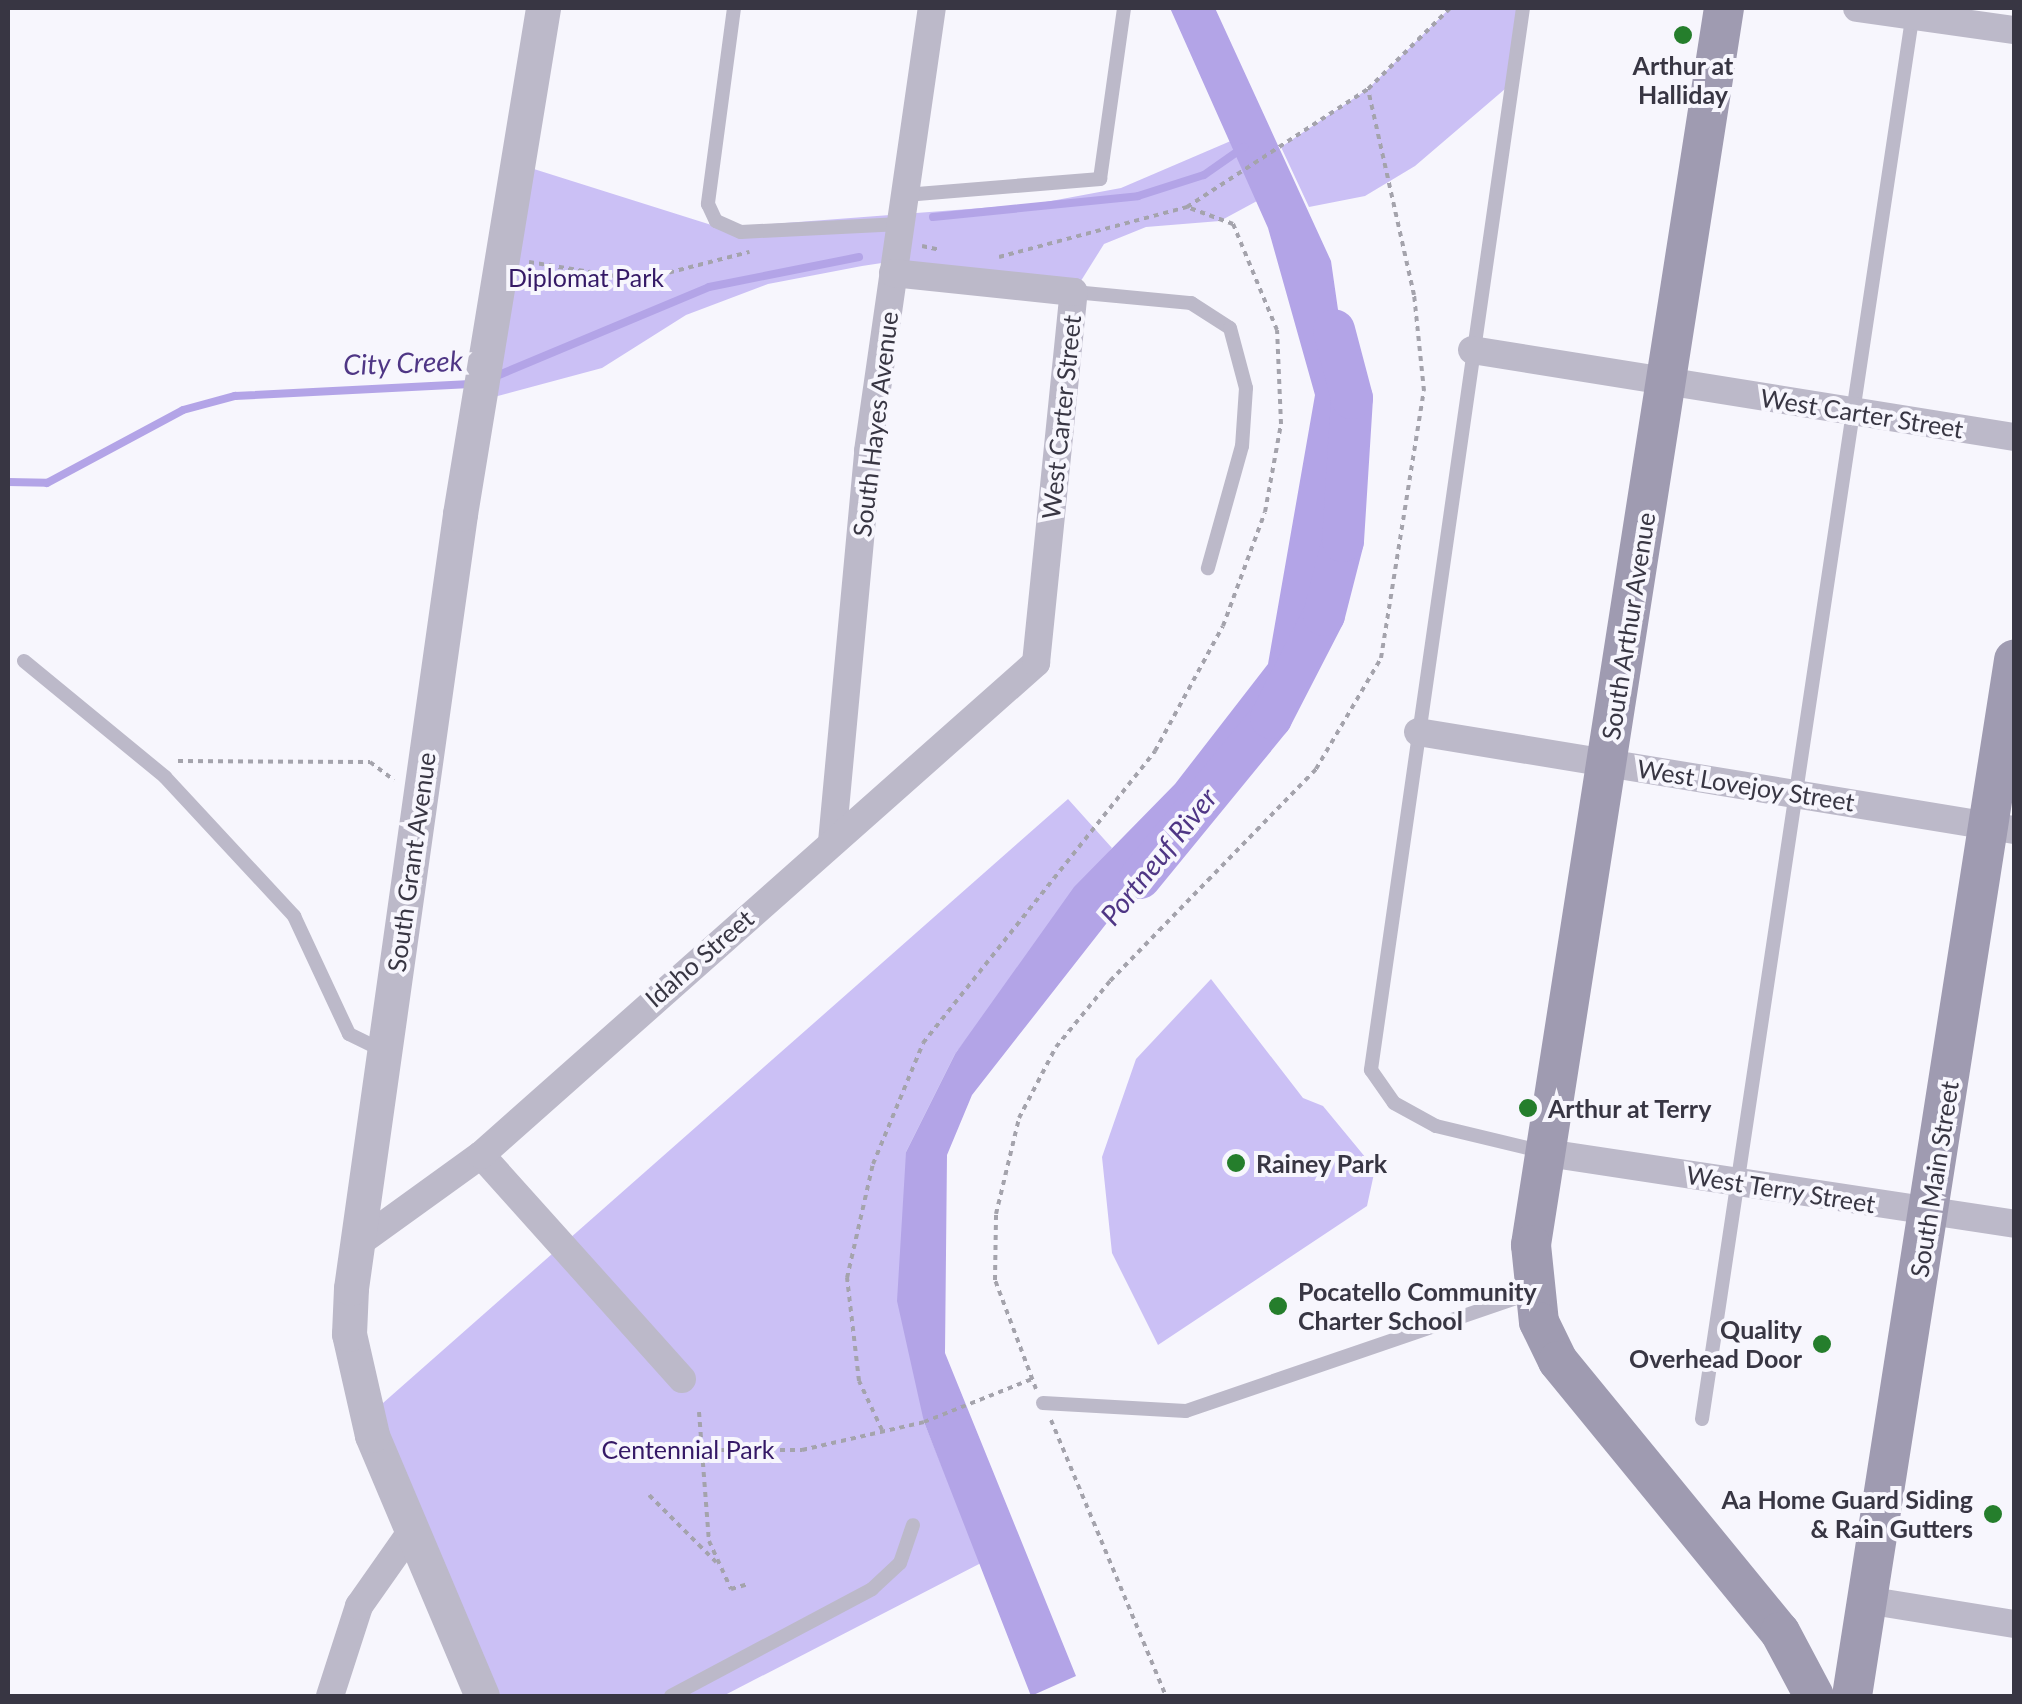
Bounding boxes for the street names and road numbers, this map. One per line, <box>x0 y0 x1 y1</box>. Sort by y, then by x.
street label: South Hayes Avenue <box>846 309 904 539</box>
street label: West Carter Street <box>1035 313 1087 521</box>
street label: West Carter Street <box>1758 382 1966 444</box>
street label: South Arthur Avenue <box>1595 509 1661 743</box>
street label: South Grant Avenue <box>381 750 441 974</box>
street label: West Lovejoy Street <box>1635 753 1857 817</box>
street label: Idaho Street <box>639 903 759 1013</box>
street label: South Main Street <box>1904 1079 1964 1279</box>
street label: West Terry Street <box>1684 1159 1878 1219</box>

